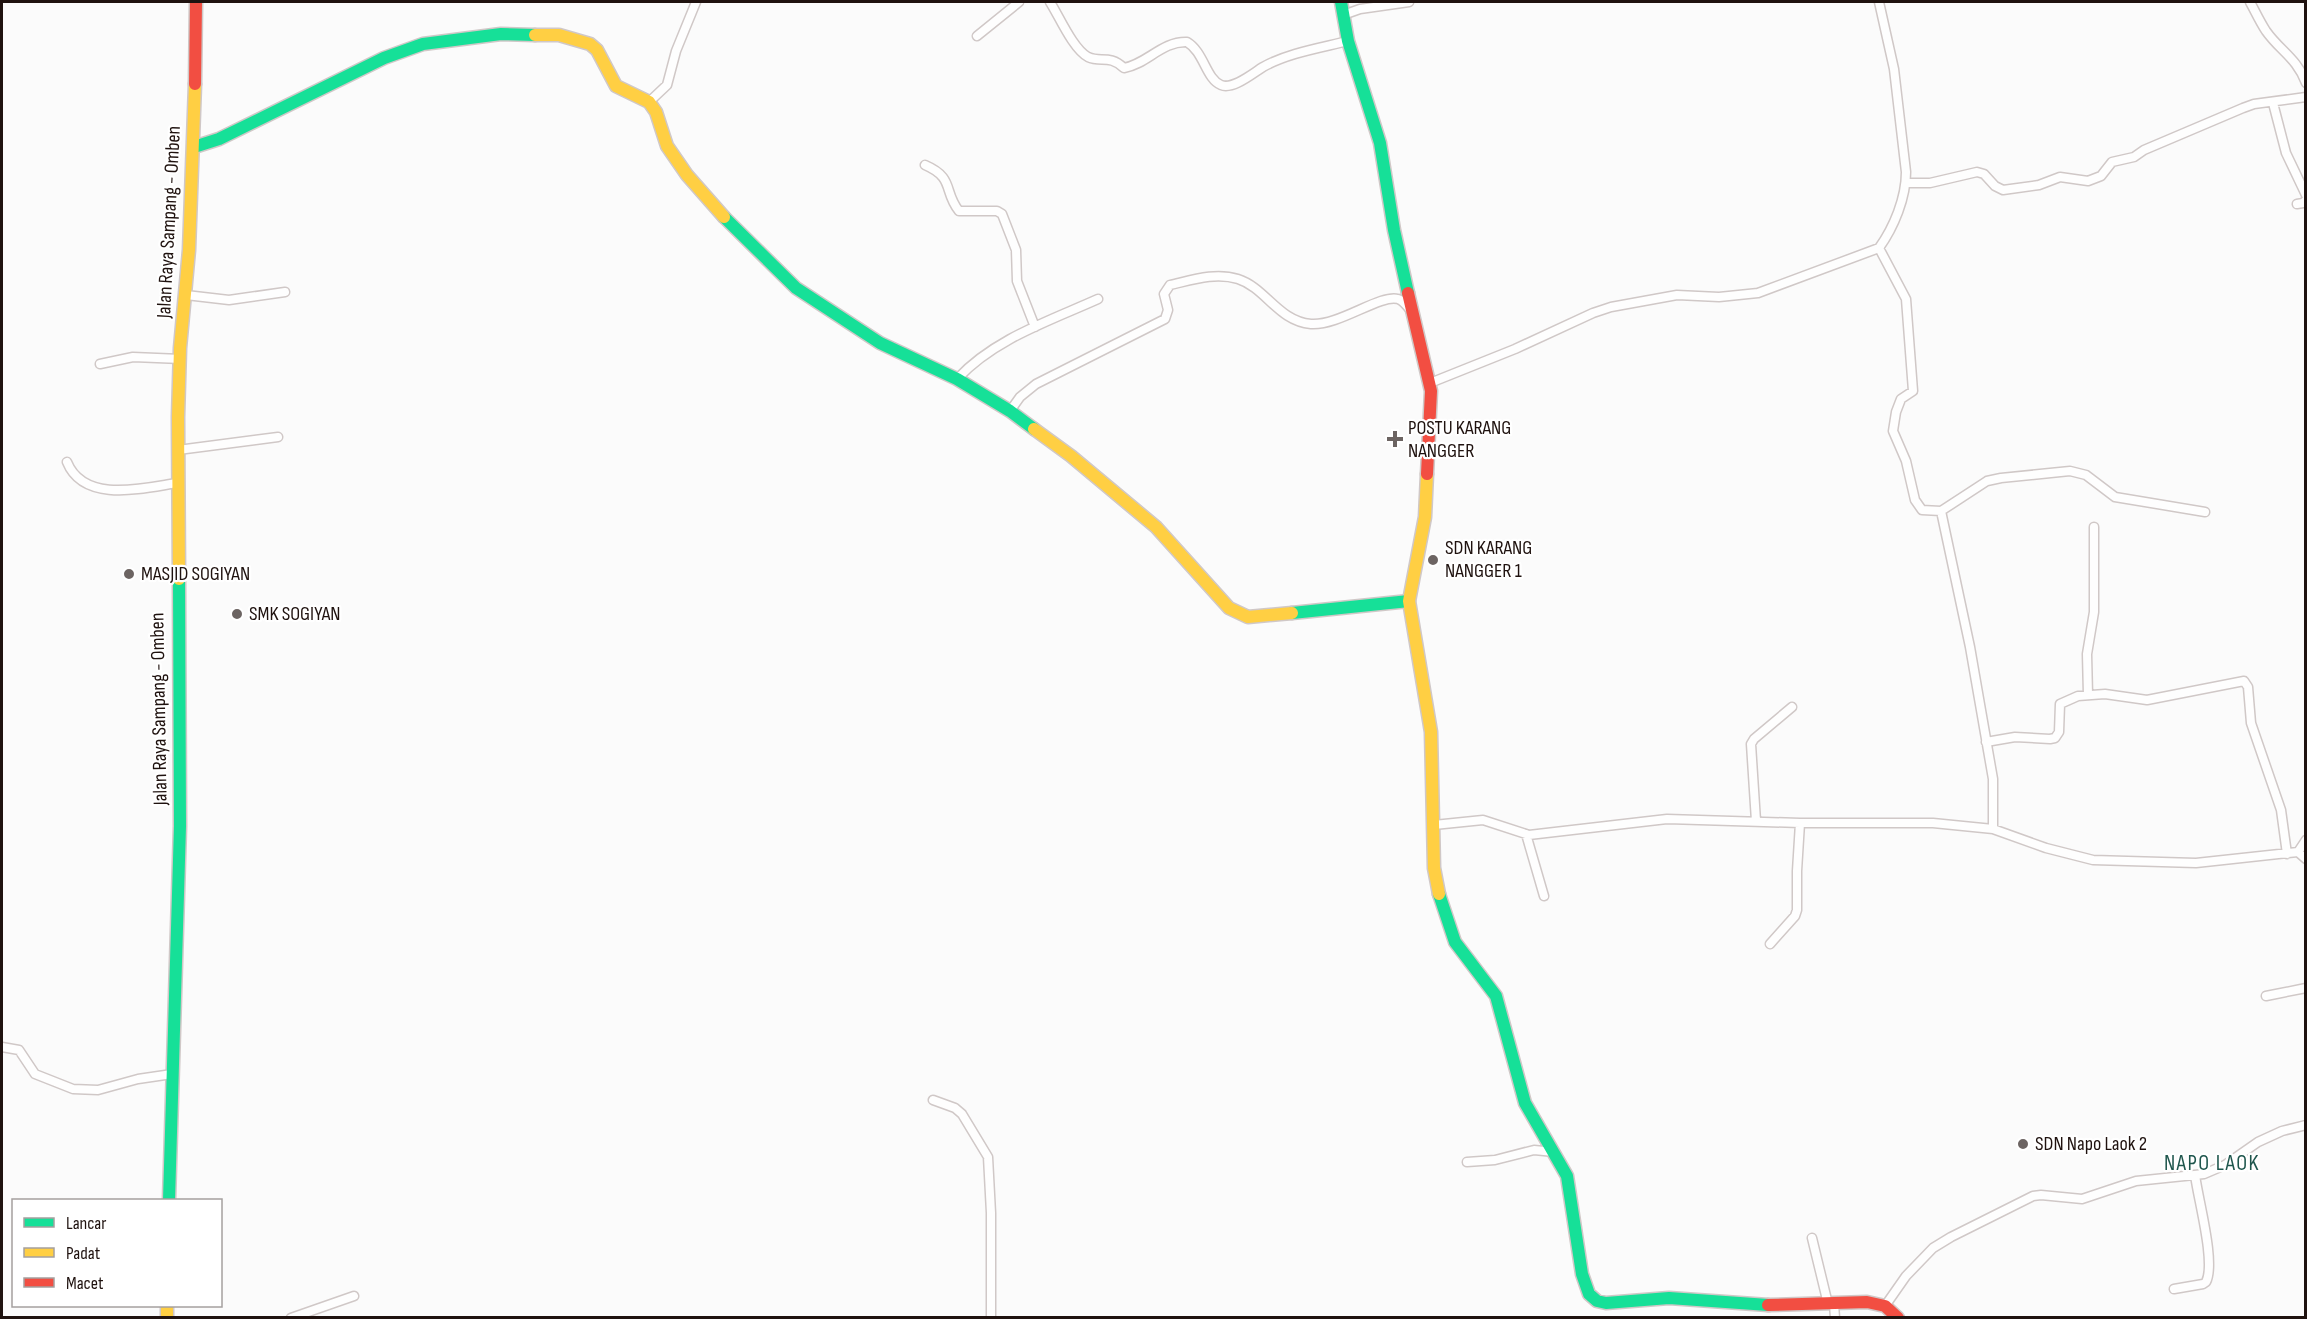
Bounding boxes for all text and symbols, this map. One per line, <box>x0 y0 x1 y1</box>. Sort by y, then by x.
street label: Jalan Raya Sampang - Omben <box>152 125 186 320</box>
place label: POSTU KARANG NANGGER <box>1408 416 1511 463</box>
marker: POSTU KARANG NANGGER <box>1386 430 1404 448</box>
place label: SDN KARANG NANGGER 1 <box>1445 536 1532 583</box>
marker: SDN KARANG NANGGER 1 <box>1426 553 1440 567</box>
place label: MASJID SOGIYAN <box>141 562 250 586</box>
marker: MASJID SOGIYAN <box>122 567 136 581</box>
place label: SMK SOGIYAN <box>249 602 340 626</box>
marker: SMK SOGIYAN <box>230 607 244 621</box>
street label: Jalan Raya Sampang - Omben <box>145 612 173 807</box>
place label: SDN Napo Laok 2 <box>2035 1132 2147 1156</box>
marker: SDN Napo Laok 2 <box>2016 1137 2030 1151</box>
district label: NAPO LAOK <box>2164 1150 2260 1177</box>
legend <box>12 1199 222 1307</box>
text: Lancar <box>66 1213 106 1234</box>
text: Padat <box>66 1243 101 1264</box>
text: Macet <box>66 1273 104 1294</box>

